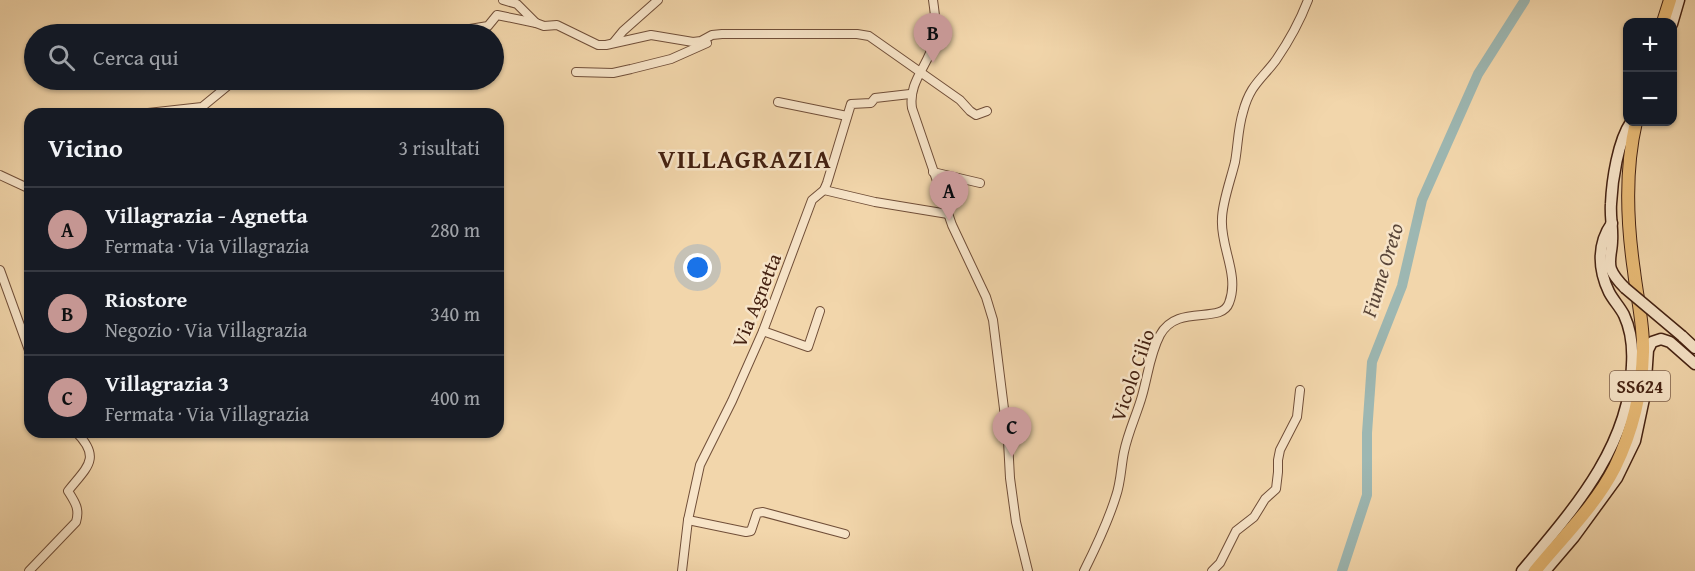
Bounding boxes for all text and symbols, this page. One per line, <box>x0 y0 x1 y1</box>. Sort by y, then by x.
pin: B <box>914 14 952 63</box>
map controls <box>1623 18 1677 126</box>
button: + <box>1623 18 1677 72</box>
search box <box>24 24 504 90</box>
icon: search <box>45 41 78 74</box>
text: Cerca qui <box>93 41 179 73</box>
button: − <box>1623 72 1677 126</box>
text: Vicino <box>48 128 123 167</box>
text: 3 risultati <box>399 133 480 162</box>
district label: VILLAGRAZIA <box>658 139 832 178</box>
pin: A <box>930 172 968 221</box>
text: Villagrazia - Agnetta <box>105 199 308 231</box>
text: A <box>61 215 74 244</box>
text: 280 m <box>430 215 480 244</box>
water label: Fiume Oreto <box>1353 219 1411 322</box>
text: Fermata · Via Villagrazia <box>105 231 309 260</box>
street label: Via Agnetta <box>724 248 788 351</box>
your location <box>683 253 712 282</box>
text: Riostore <box>105 283 187 315</box>
text: B <box>61 299 74 328</box>
text: 340 m <box>430 299 480 328</box>
text: Negozio · Via Villagrazia <box>105 315 308 344</box>
street label: Vicolo Cilio <box>1103 325 1161 425</box>
text: Villagrazia 3 <box>105 367 229 399</box>
road number: SS624 <box>1610 371 1670 401</box>
text: C <box>62 383 73 412</box>
text: 400 m <box>430 383 480 412</box>
text: Fermata · Via Villagrazia <box>105 399 309 428</box>
pin: C <box>992 408 1032 457</box>

